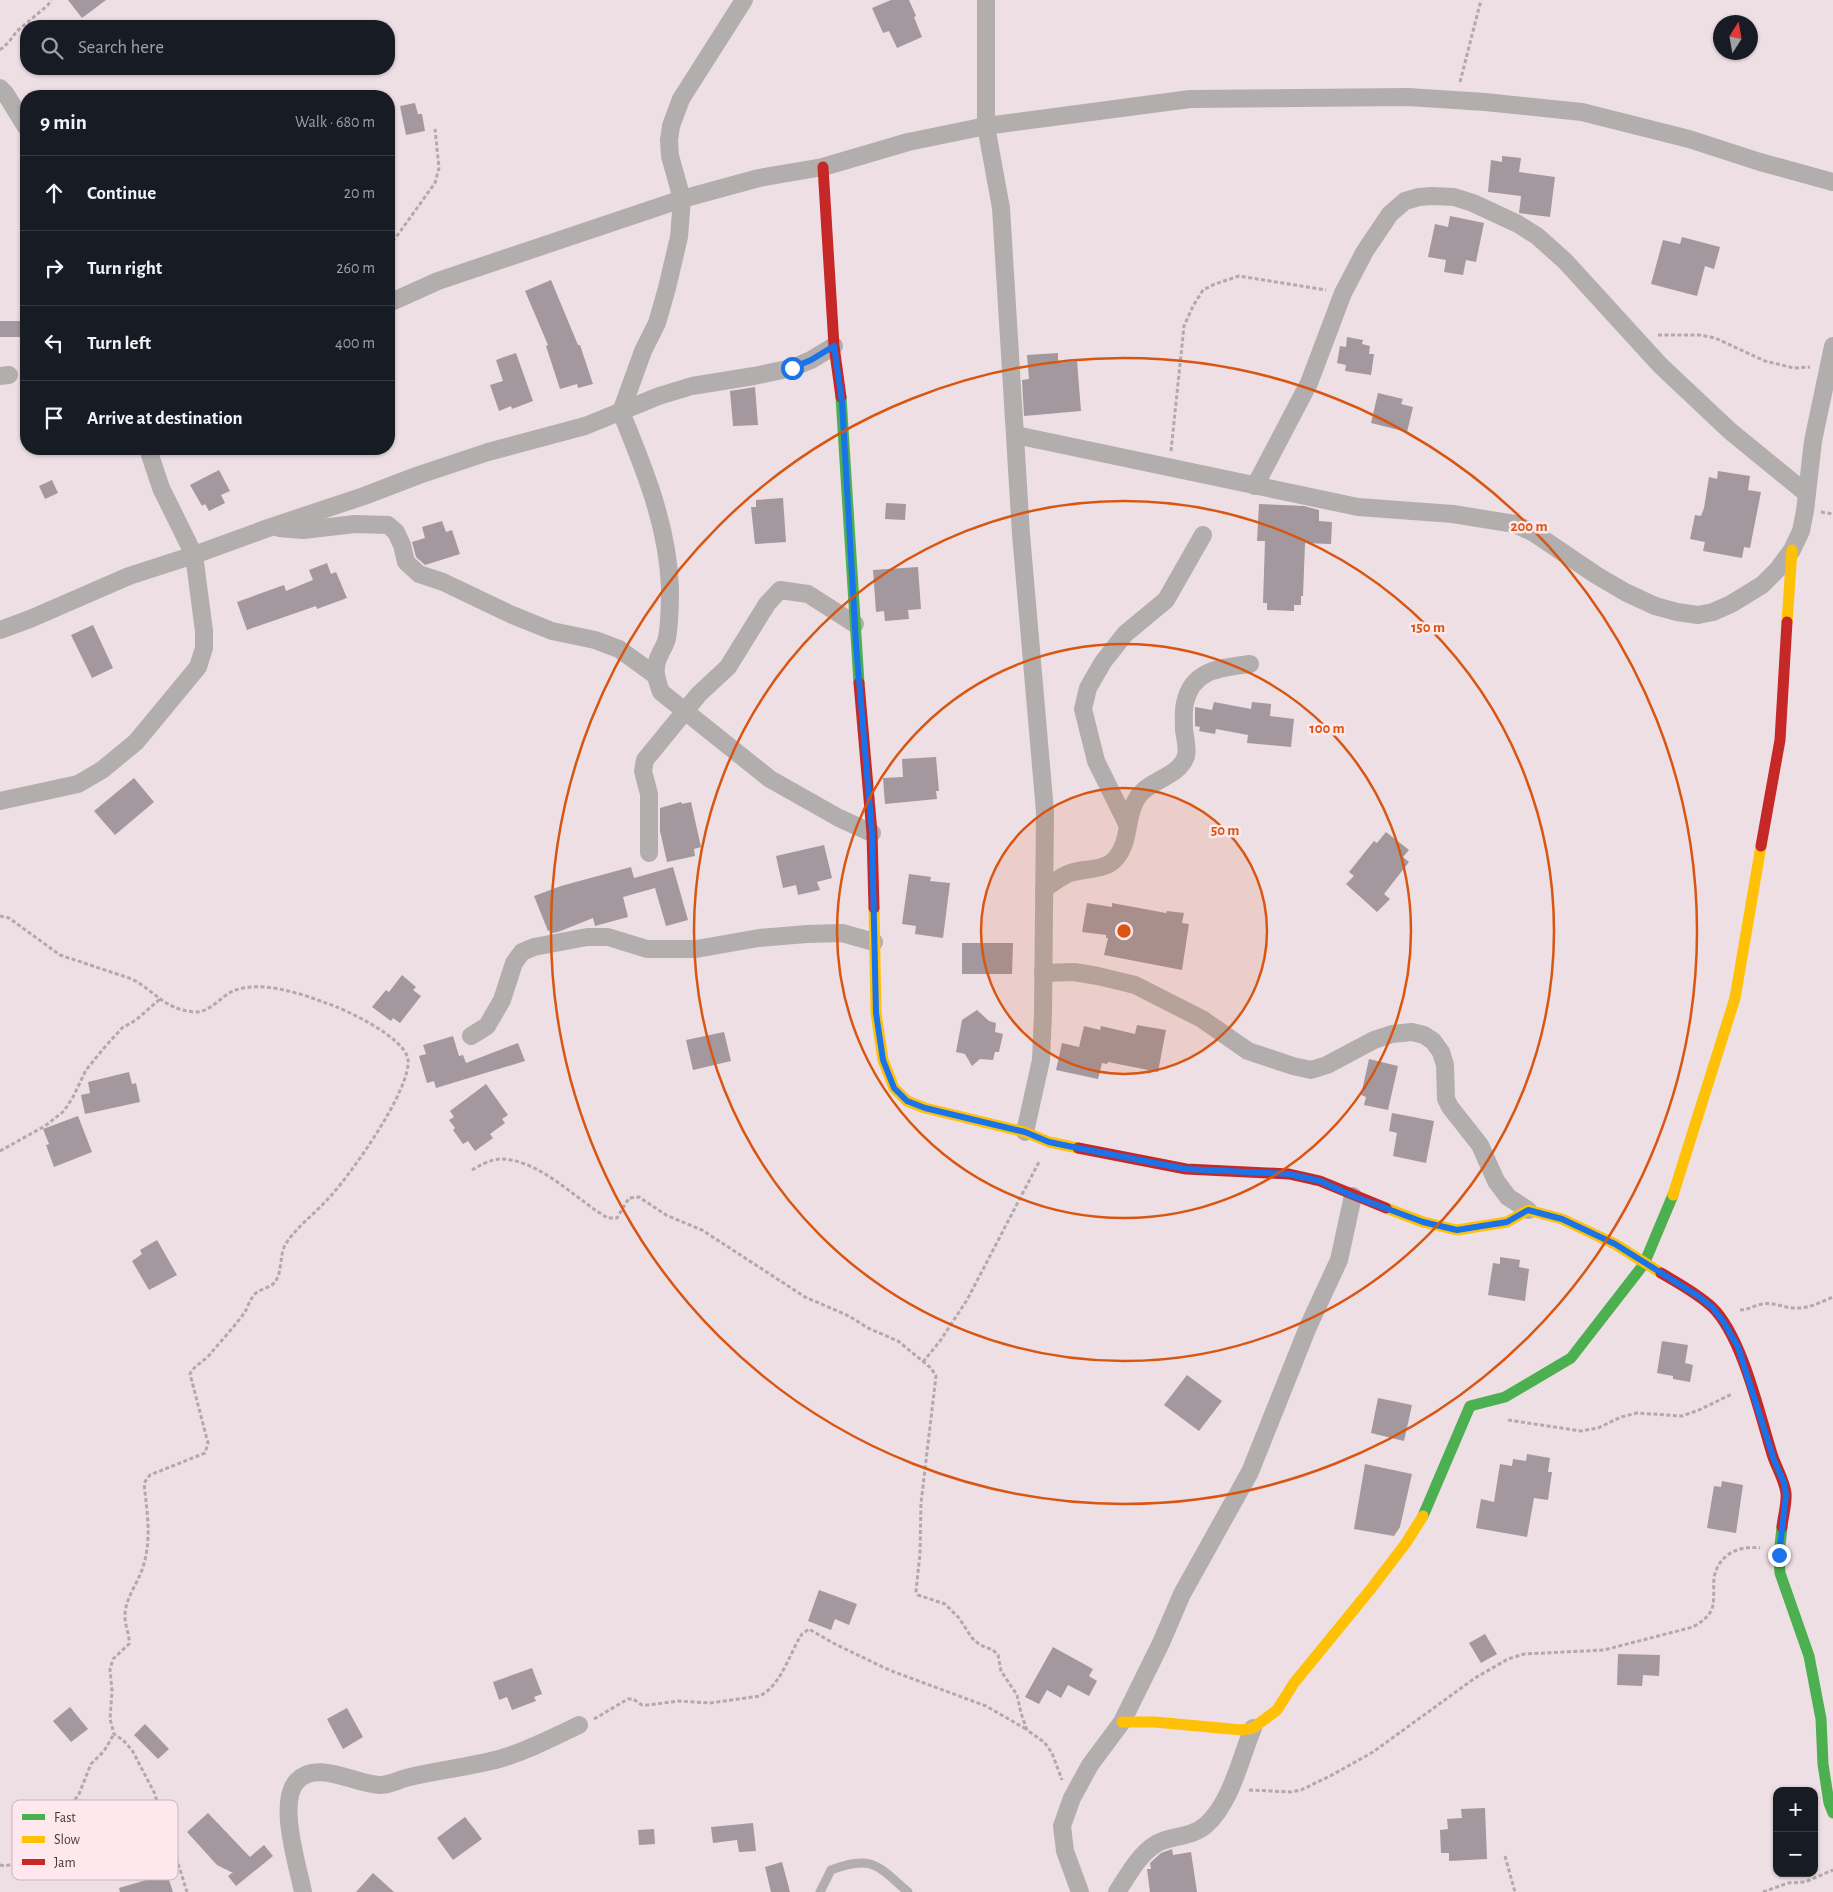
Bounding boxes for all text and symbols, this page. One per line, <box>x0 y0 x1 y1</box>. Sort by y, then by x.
north arrow <box>1713 15 1758 60</box>
search box <box>20 20 395 75</box>
icon: search <box>38 34 66 62</box>
text: Search here <box>78 38 164 57</box>
text: 9 min <box>40 112 87 133</box>
text: Walk · 680 m <box>295 114 375 130</box>
icon: ahead <box>40 179 68 207</box>
text: Continue <box>87 184 156 203</box>
text: 20 m <box>344 185 375 201</box>
icon: right <box>40 254 68 282</box>
text: Turn right <box>87 259 162 278</box>
text: 260 m <box>336 260 375 276</box>
icon: left <box>40 329 68 357</box>
text: Turn left <box>87 334 151 353</box>
text: 400 m <box>335 335 375 351</box>
route start <box>781 357 804 380</box>
icon: arrive <box>40 404 68 432</box>
text: Arrive at destination <box>87 409 243 428</box>
text: 200 m <box>1510 519 1548 534</box>
text: 150 m <box>1411 620 1445 635</box>
text: 100 m <box>1309 721 1345 736</box>
text: 50 m <box>1211 823 1239 838</box>
centre of rings <box>1115 922 1133 940</box>
route end <box>1768 1544 1791 1567</box>
map controls <box>1773 1787 1818 1877</box>
button: + <box>1773 1787 1818 1832</box>
legend <box>12 1800 178 1880</box>
text: Fast <box>54 1811 76 1825</box>
button: − <box>1773 1832 1818 1877</box>
text: Slow <box>54 1833 81 1847</box>
text: Jam <box>54 1856 76 1870</box>

